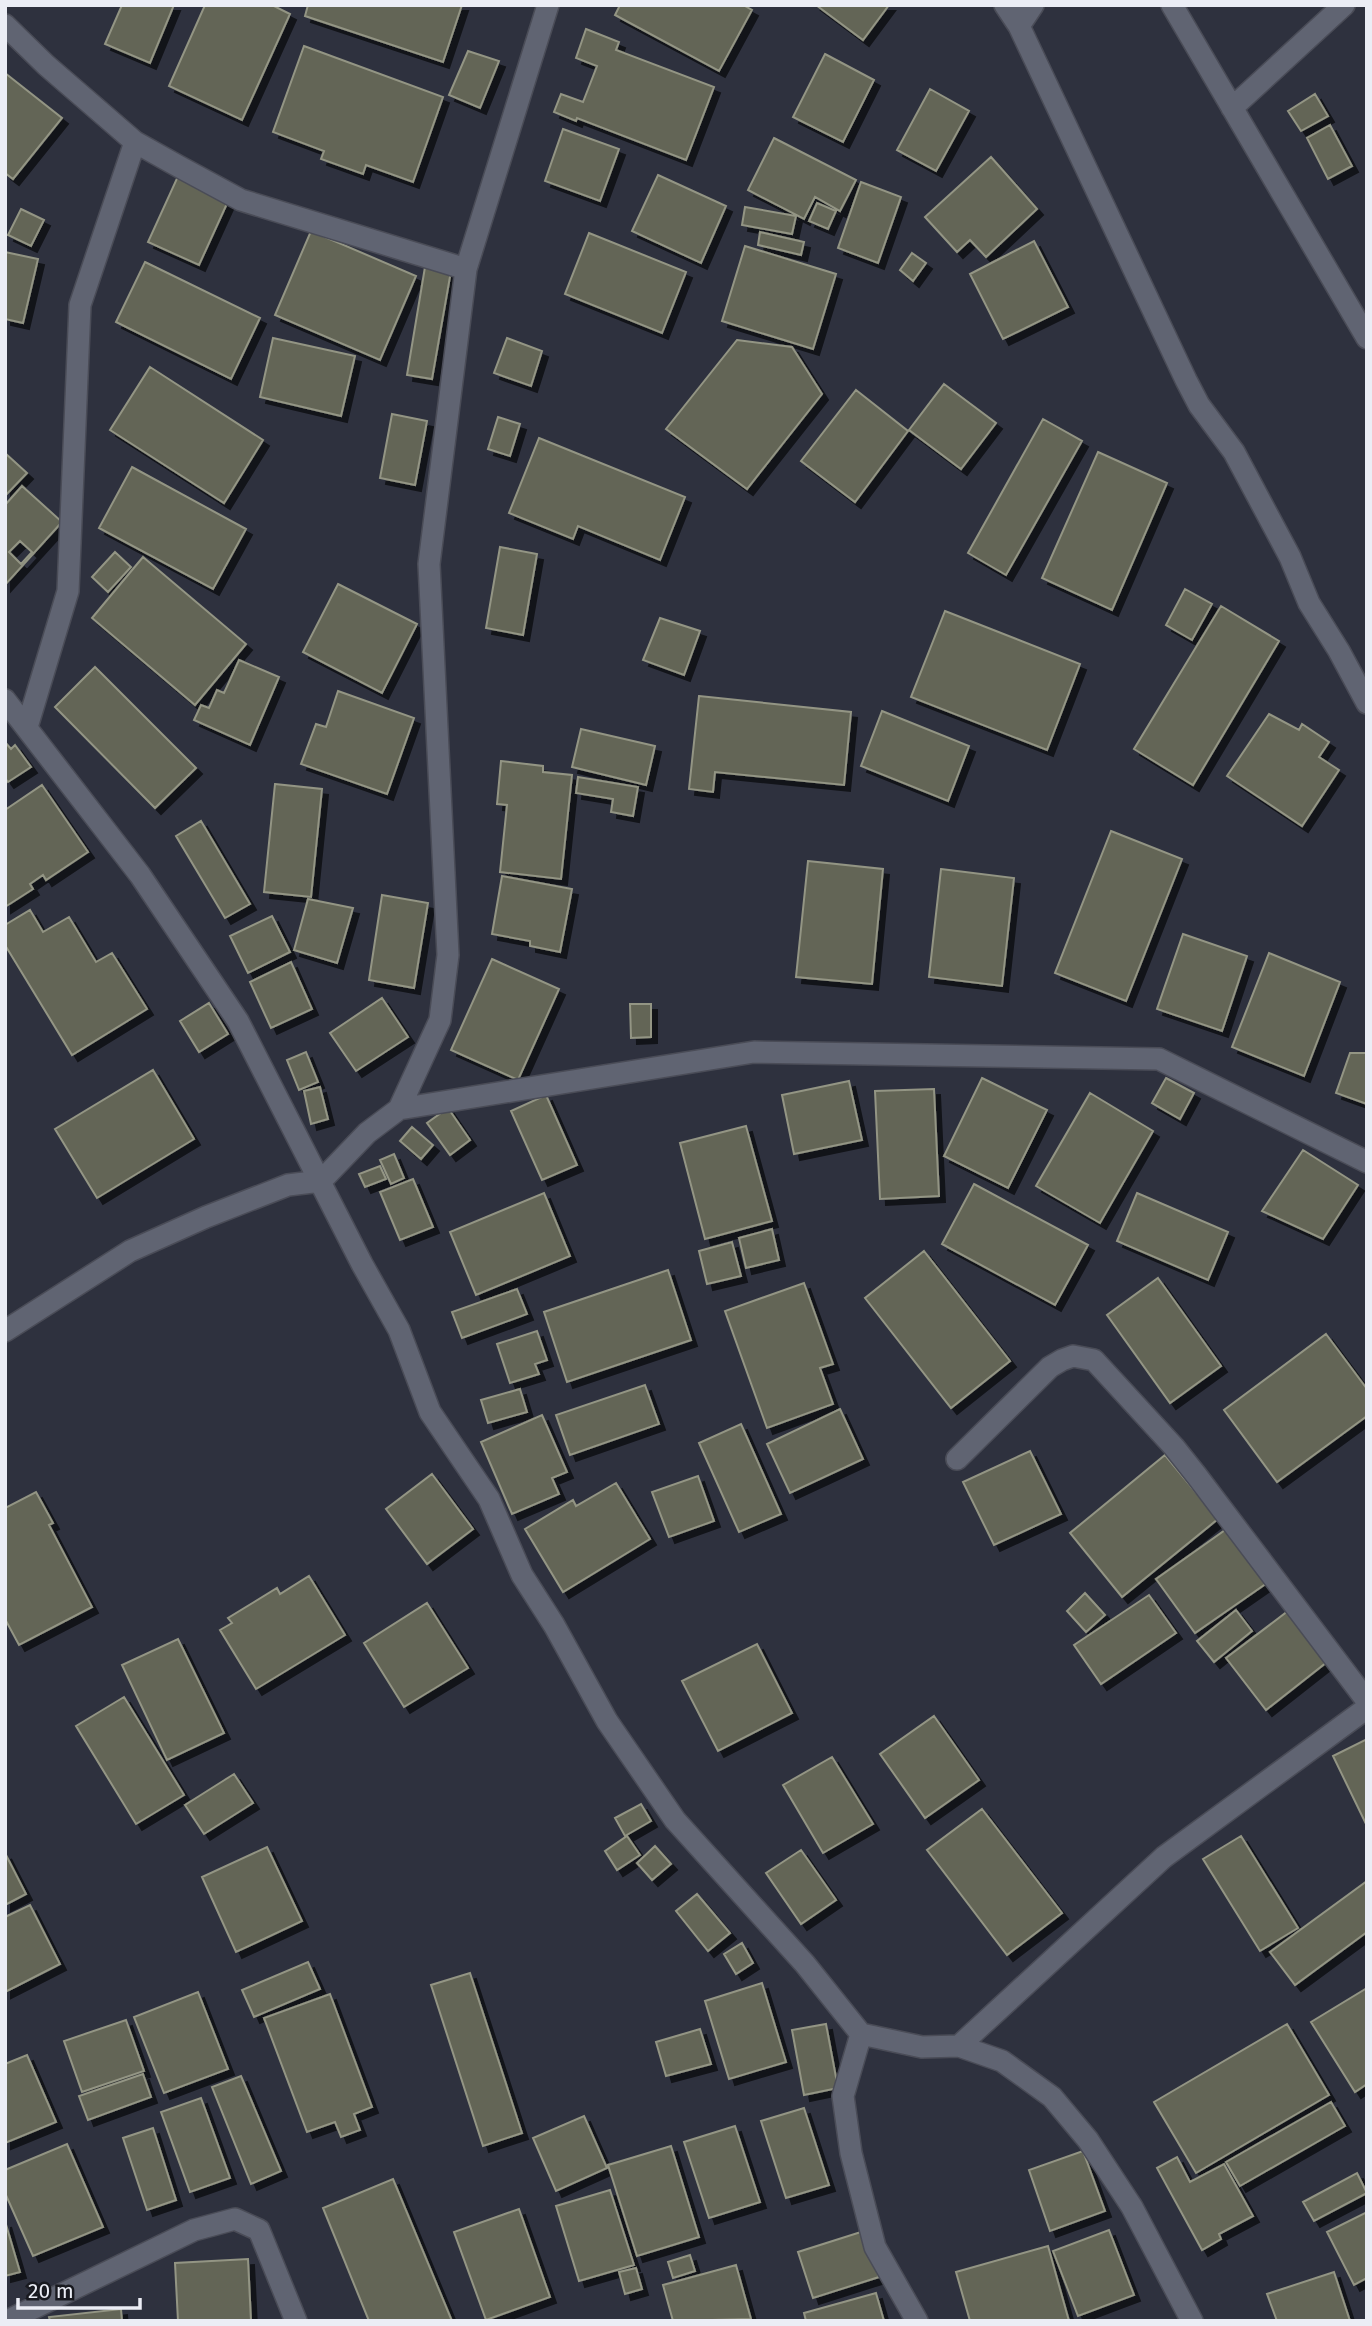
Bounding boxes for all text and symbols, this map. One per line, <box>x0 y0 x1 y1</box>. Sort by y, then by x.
scale bar <box>18 2266 140 2310</box>
text: 20 m <box>28 2278 74 2304</box>

